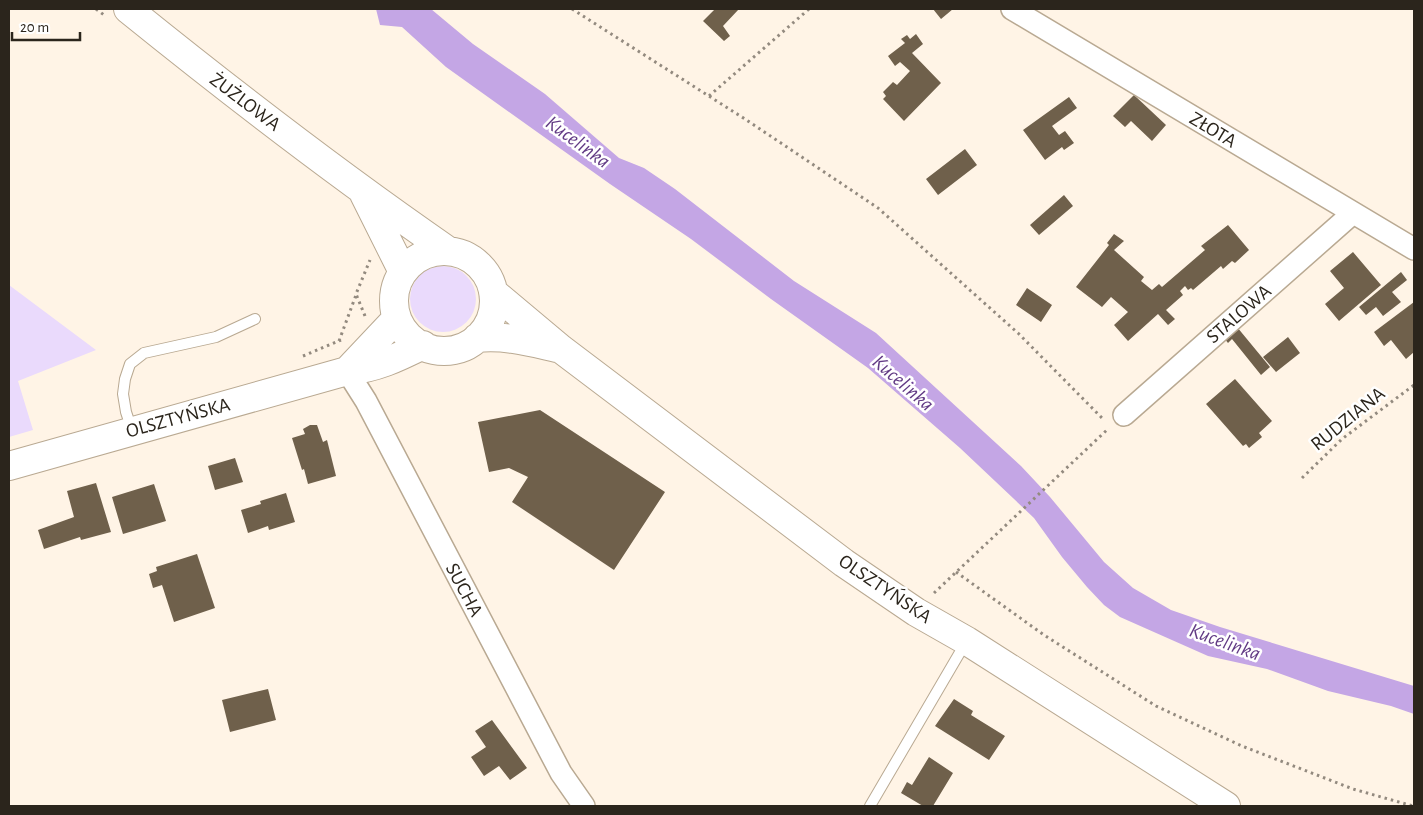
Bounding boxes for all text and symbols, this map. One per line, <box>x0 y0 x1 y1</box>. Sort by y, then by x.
scale bar <box>12 10 80 42</box>
text: 20 m <box>20 20 49 35</box>
street label: ŻUŻLOWA <box>206 69 284 135</box>
street label: ZŁOTA <box>1186 108 1240 152</box>
water label: Kucelinka <box>542 112 614 172</box>
street label: STALOWA <box>1203 280 1275 347</box>
water label: Kucelinka <box>868 351 938 415</box>
street label: RUDZIANA <box>1307 383 1389 455</box>
street label: OLSZTYŃSKA <box>123 393 233 442</box>
street label: OLSZTYŃSKA <box>835 550 936 627</box>
street label: SUCHA <box>442 560 487 621</box>
water label: Kucelinka <box>1187 620 1263 664</box>

